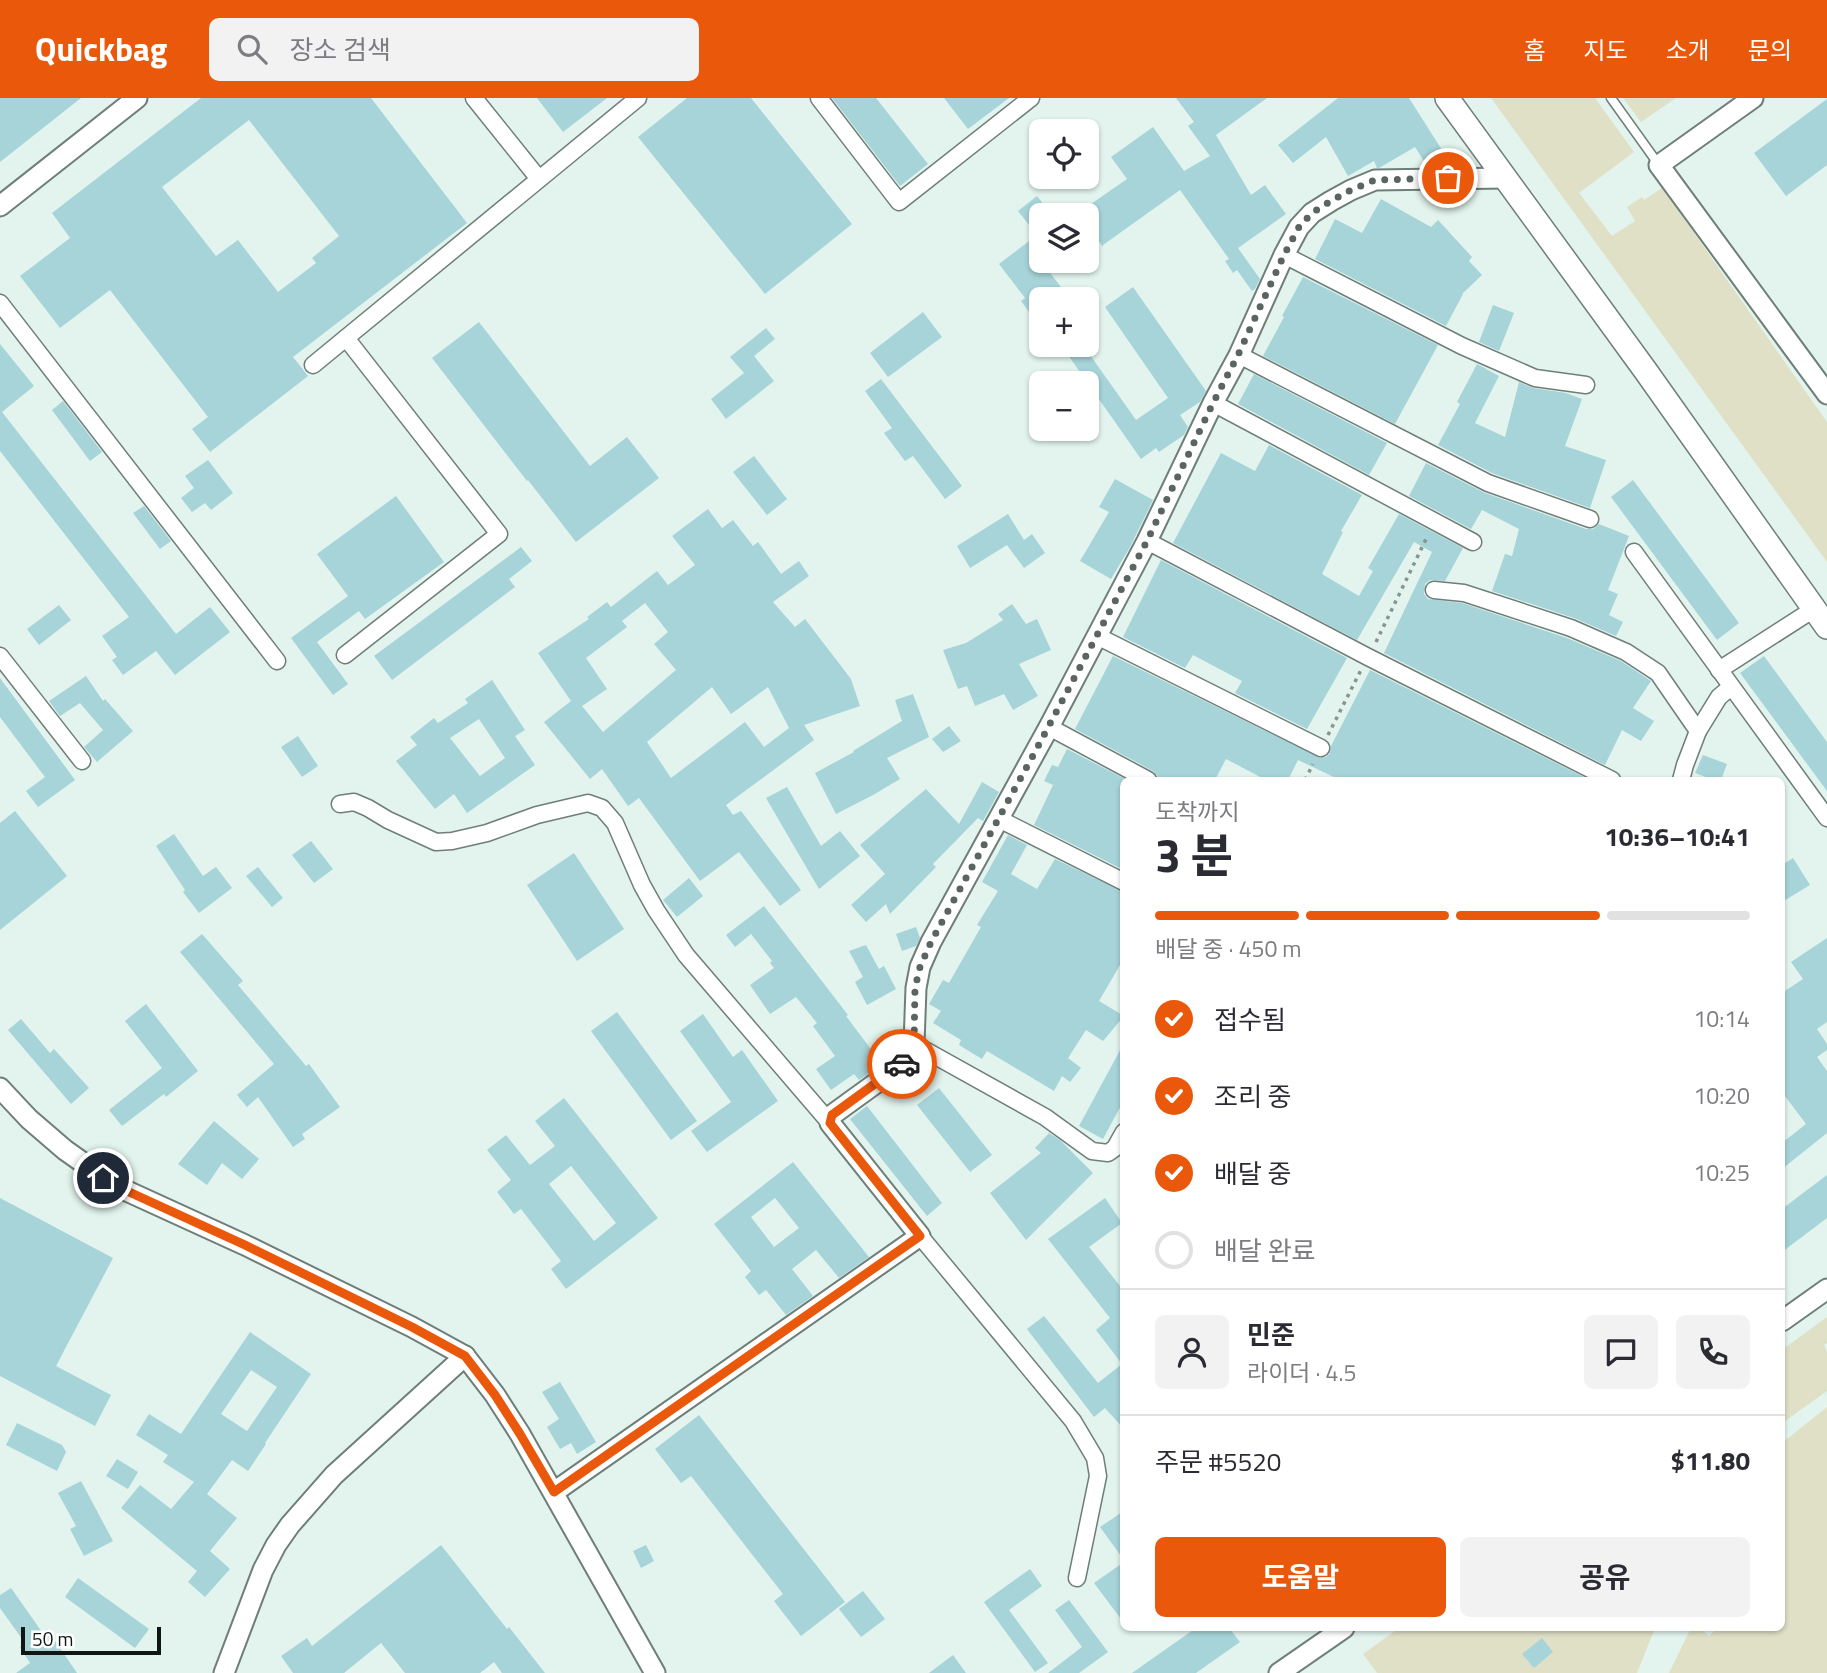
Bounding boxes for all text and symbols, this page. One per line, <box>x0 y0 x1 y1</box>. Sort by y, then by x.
search box <box>209 18 699 81</box>
text: Quickbag <box>35 24 167 74</box>
icon: search <box>233 30 271 68</box>
text: 장소 검색 <box>289 30 391 69</box>
text: 홈 <box>1523 32 1545 68</box>
text: 지도 <box>1583 32 1628 68</box>
text: 소개 <box>1666 32 1710 68</box>
text: 문의 <box>1748 32 1792 68</box>
map controls <box>1029 119 1099 441</box>
button: locate <box>1029 119 1099 189</box>
pin <box>1418 148 1478 208</box>
icon: bag <box>1429 159 1467 197</box>
button: layers <box>1029 203 1099 273</box>
button: + <box>1029 287 1099 357</box>
button: − <box>1029 371 1099 441</box>
text: 도착까지 <box>1155 794 1240 829</box>
text: 10:36–10:41 <box>1604 817 1750 856</box>
text: 3 분 <box>1155 820 1233 890</box>
text: 배달 중 · 450 m <box>1155 931 1302 966</box>
icon: check <box>1155 1000 1193 1038</box>
text: 접수됨 <box>1214 1000 1286 1039</box>
text: 10:14 <box>1693 1001 1750 1036</box>
courier <box>867 1029 937 1099</box>
icon: car <box>883 1045 921 1083</box>
icon: check <box>1155 1077 1193 1115</box>
text: 조리 중 <box>1214 1077 1291 1116</box>
text: 10:20 <box>1693 1078 1750 1113</box>
pin <box>73 1148 133 1208</box>
icon: check <box>1155 1154 1193 1192</box>
text: 배달 중 <box>1214 1154 1291 1193</box>
text: 10:25 <box>1693 1155 1750 1190</box>
icon: home <box>84 1159 122 1197</box>
text: 배달 완료 <box>1214 1231 1315 1270</box>
button: person <box>1155 1315 1229 1389</box>
text: 민준 <box>1247 1315 1295 1354</box>
button: chat <box>1584 1315 1658 1389</box>
button: phone <box>1676 1315 1750 1389</box>
text: 라이더 · 4.5 <box>1247 1355 1356 1390</box>
text: $11.80 <box>1671 1441 1750 1480</box>
text: 주문 #5520 <box>1155 1442 1281 1481</box>
button: 도움말 <box>1155 1537 1446 1617</box>
button: 공유 <box>1460 1537 1750 1617</box>
scale bar <box>21 1624 161 1656</box>
text: 50 m <box>32 1624 73 1653</box>

